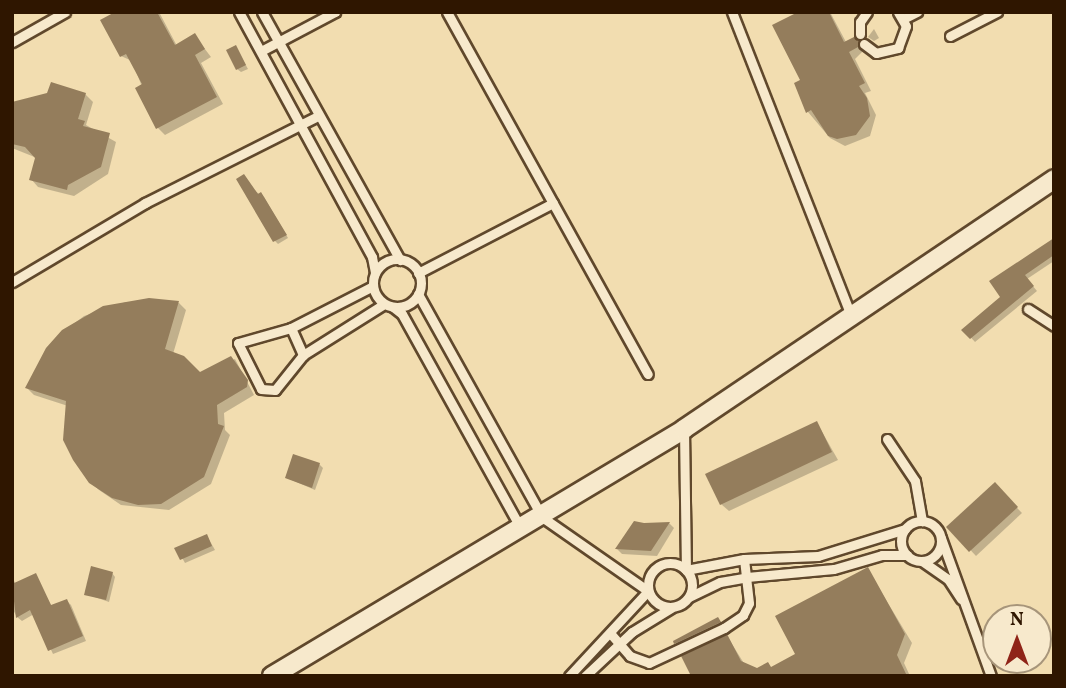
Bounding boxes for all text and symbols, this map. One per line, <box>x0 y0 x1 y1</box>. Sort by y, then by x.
north arrow <box>982 604 1052 674</box>
text: N <box>1010 607 1024 633</box>

